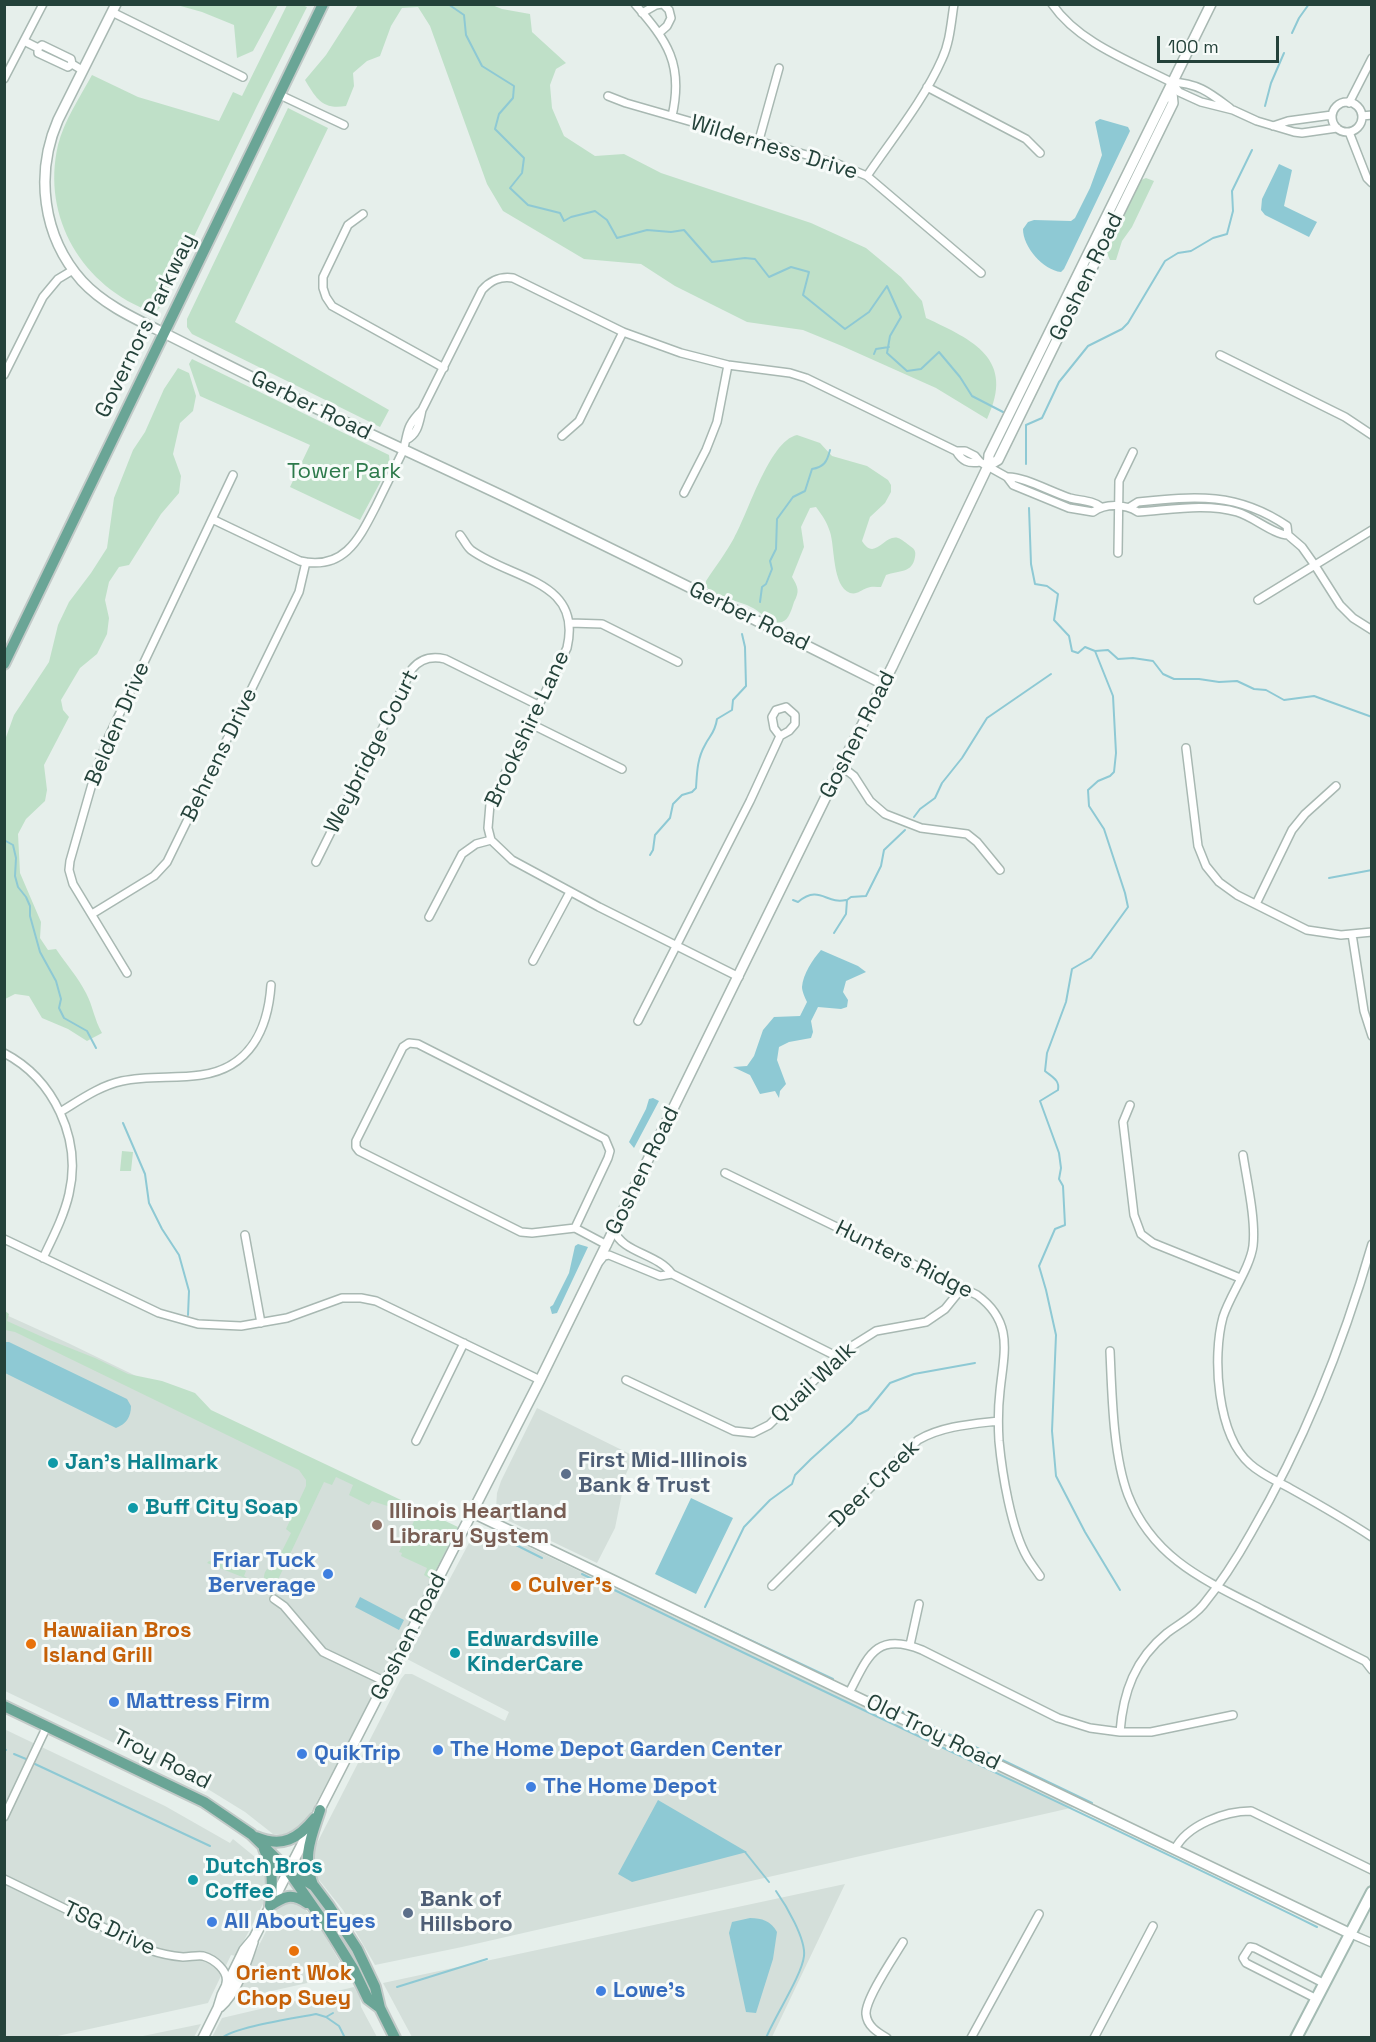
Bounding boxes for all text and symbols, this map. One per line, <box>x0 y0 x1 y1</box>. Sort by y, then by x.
scale bar <box>1160 24 1282 62</box>
text: 100 m <box>1168 35 1219 58</box>
street label: Wilderness Drive <box>687 110 861 186</box>
street label: Goshen Road <box>1045 209 1129 345</box>
street label: Governors Parkway <box>90 230 202 422</box>
street label: Gerber Road <box>246 365 376 447</box>
park label: Tower Park <box>287 459 401 485</box>
street label: Gerber Road <box>684 576 814 658</box>
street label: Brookshire Lane <box>480 647 576 811</box>
street label: Belden Drive <box>80 658 156 790</box>
street label: Weybridge Court <box>319 666 425 838</box>
street label: Goshen Road <box>815 667 901 803</box>
street label: Behrens Drive <box>176 684 264 826</box>
street label: Goshen Road <box>601 1103 685 1239</box>
street label: Hunters Ridge <box>831 1215 977 1305</box>
street label: Quail Walk <box>766 1337 862 1429</box>
street label: Deer Creek <box>825 1435 925 1533</box>
place label: First Mid-Illinois Bank & Trust <box>578 1448 748 1500</box>
place label: Jan's Hallmark <box>65 1450 218 1476</box>
marker: Jan's Hallmark <box>46 1456 60 1470</box>
marker: First Mid-Illinois Bank & Trust <box>559 1467 573 1481</box>
place label: Buff City Soap <box>145 1495 298 1521</box>
place label: Illinois Heartland Library System <box>389 1499 567 1550</box>
marker: Buff City Soap <box>126 1501 140 1515</box>
marker: Illinois Heartland Library System <box>370 1518 384 1532</box>
place label: Friar Tuck Berverage <box>208 1548 316 1600</box>
marker: Friar Tuck Berverage <box>321 1567 335 1581</box>
street label: Goshen Road <box>366 1569 452 1705</box>
place label: Culver's <box>528 1573 613 1599</box>
marker: Culver's <box>509 1579 523 1593</box>
place label: Hawaiian Bros Island Grill <box>43 1618 192 1670</box>
place label: Edwardsville KinderCare <box>467 1627 599 1678</box>
marker: Hawaiian Bros Island Grill <box>24 1637 38 1651</box>
marker: Edwardsville KinderCare <box>448 1646 462 1660</box>
place label: Mattress Firm <box>126 1689 270 1715</box>
street label: Old Troy Road <box>862 1689 1004 1777</box>
marker: Mattress Firm <box>107 1695 121 1709</box>
street label: Troy Road <box>109 1724 215 1796</box>
place label: The Home Depot Garden Center <box>450 1737 782 1763</box>
place label: QuikTrip <box>314 1741 401 1767</box>
marker: The Home Depot Garden Center <box>431 1743 445 1757</box>
marker: QuikTrip <box>295 1747 309 1761</box>
place label: The Home Depot <box>543 1774 717 1800</box>
marker: The Home Depot <box>524 1780 538 1794</box>
place label: Dutch Bros Coffee <box>205 1854 323 1906</box>
marker: Dutch Bros Coffee <box>186 1873 200 1887</box>
place label: Bank of Hillsboro <box>420 1887 513 1939</box>
street label: TSG Drive <box>59 1896 159 1962</box>
marker: Bank of Hillsboro <box>401 1906 415 1920</box>
place label: All About Eyes <box>224 1909 376 1935</box>
marker: All About Eyes <box>205 1915 219 1929</box>
marker: Orient Wok Chop Suey <box>287 1944 301 1958</box>
place label: Orient Wok Chop Suey <box>236 1961 352 2012</box>
place label: Lowe's <box>613 1978 685 2004</box>
marker: Lowe's <box>594 1984 608 1998</box>

